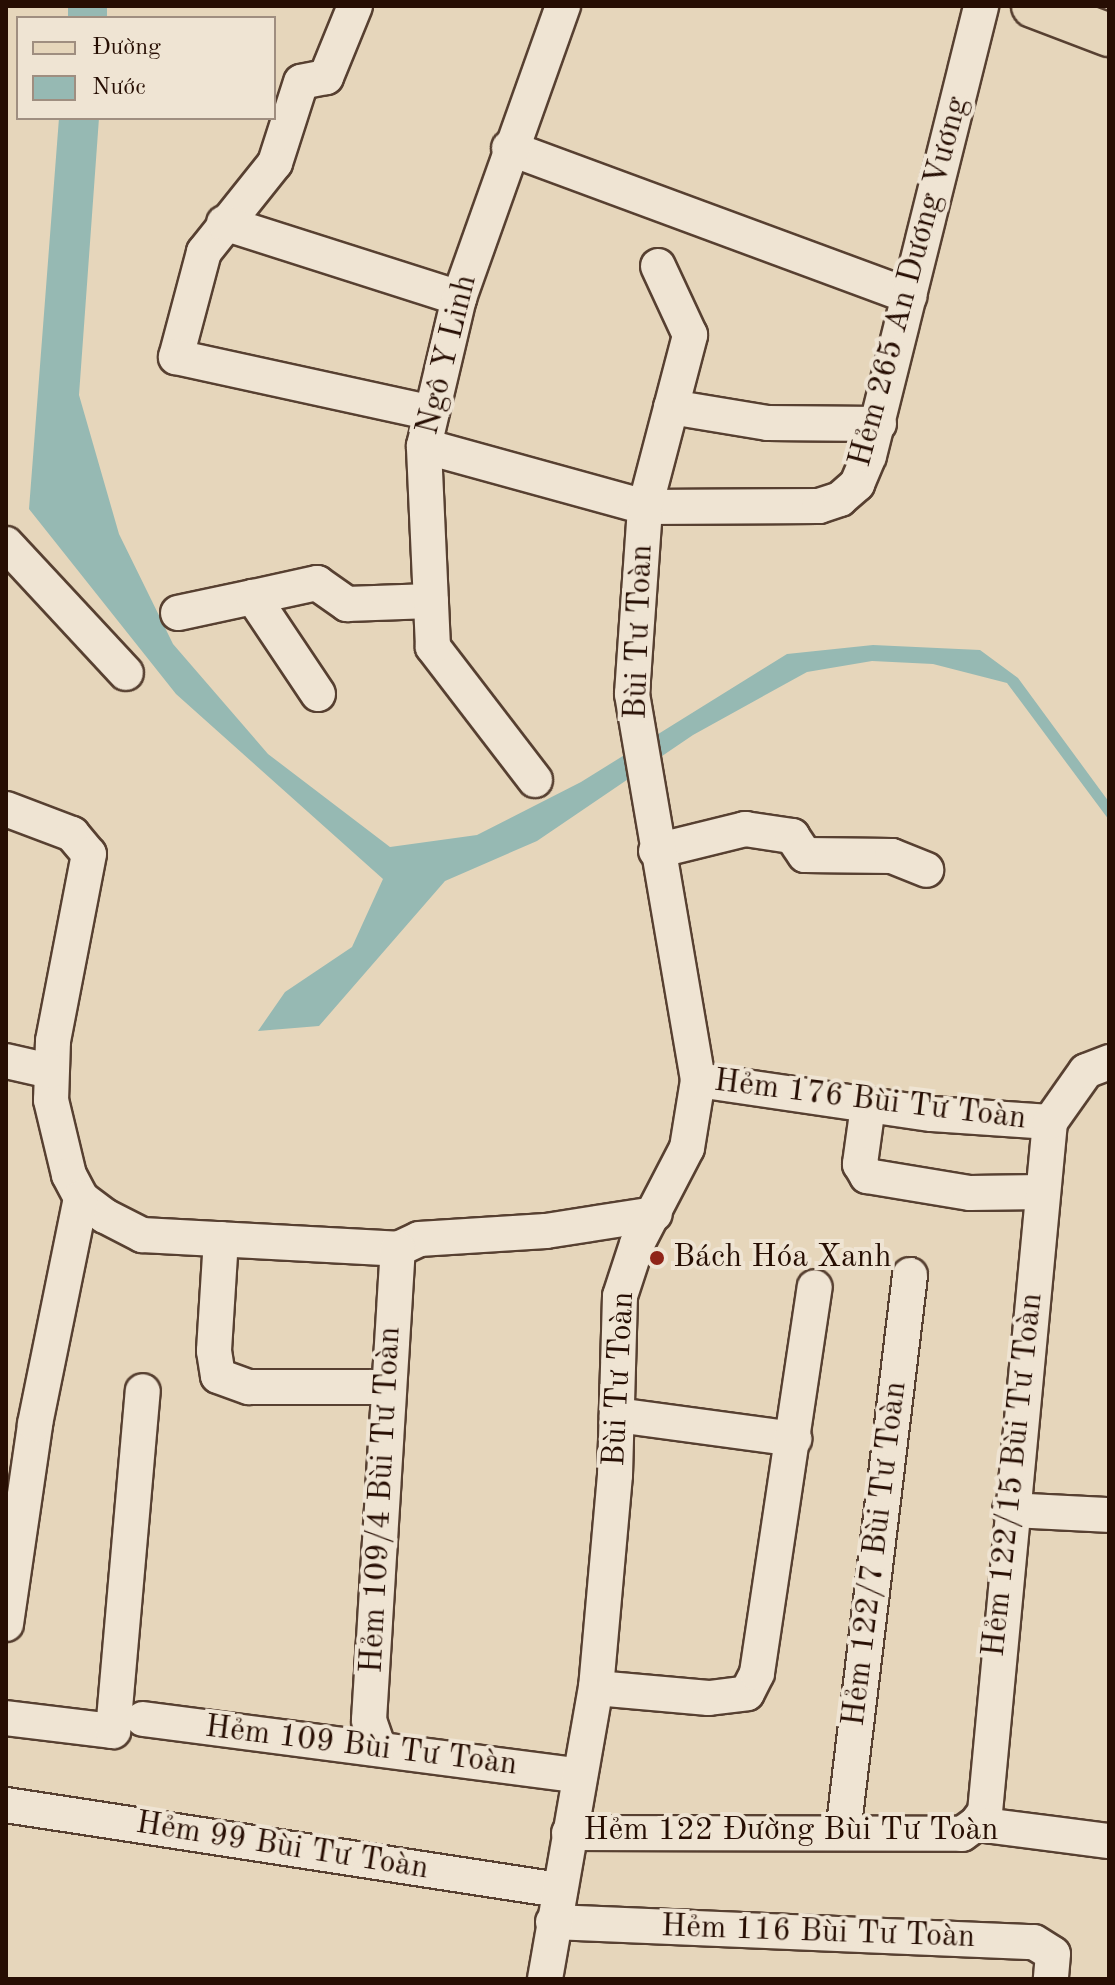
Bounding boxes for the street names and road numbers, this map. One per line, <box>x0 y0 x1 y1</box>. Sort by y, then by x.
street label: Hẻm 265 An Dương Vương <box>842 93 978 471</box>
street label: Ngô Y Linh <box>410 271 486 439</box>
street label: Bùi Tư Toàn <box>618 544 662 720</box>
street label: Hẻm 176 Bùi Tư Toàn <box>712 1063 1028 1139</box>
street label: Bùi Tư Toàn <box>596 1290 644 1468</box>
street label: Hẻm 122/15 Bùi Tư Toàn <box>976 1291 1052 1659</box>
street label: Hẻm 109/4 Bùi Tư Toàn <box>354 1326 410 1674</box>
street label: Hẻm 122/7 Bùi Tư Toàn <box>836 1379 916 1729</box>
street label: Hẻm 109 Bùi Tư Toàn <box>203 1709 519 1785</box>
street label: Hẻm 99 Bùi Tư Toàn <box>133 1805 431 1889</box>
street label: Hẻm 122 Đường Bùi Tư Toàn <box>583 1812 999 1850</box>
street label: Hẻm 116 Bùi Tư Toàn <box>660 1908 976 1958</box>

